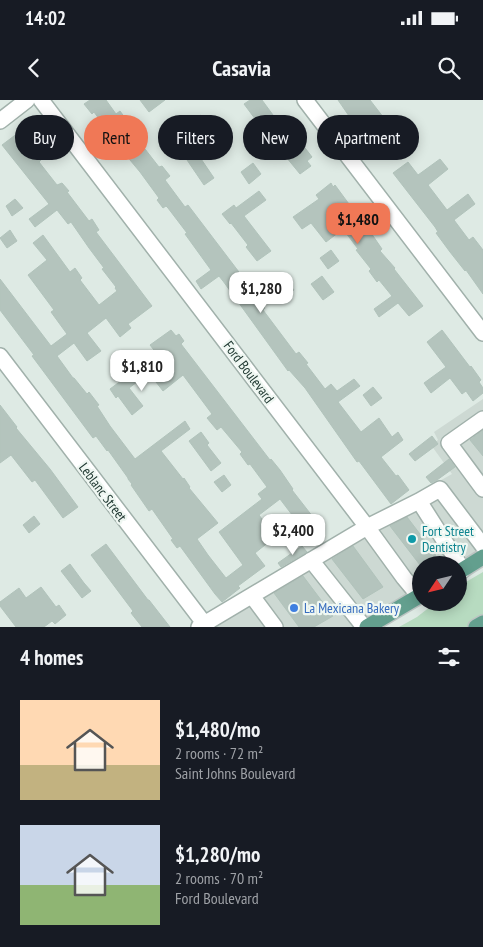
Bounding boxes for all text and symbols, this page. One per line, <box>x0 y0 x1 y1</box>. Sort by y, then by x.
text: 14:02 <box>25 6 66 30</box>
icon: back <box>20 54 48 82</box>
text: Casavia <box>212 54 271 82</box>
icon: search <box>435 54 463 82</box>
chip: Buy <box>15 115 74 160</box>
chip: Rent <box>84 115 148 160</box>
chip: Filters <box>158 115 233 160</box>
chip: New <box>243 115 307 160</box>
chip: Apartment <box>317 115 419 160</box>
pin: $1,480 <box>317 202 399 245</box>
text: $1,480 <box>337 209 379 229</box>
pin: $1,280 <box>220 272 302 314</box>
text: $1,280 <box>240 278 282 298</box>
street label: Ford Boulevard <box>220 337 278 407</box>
pin: $1,810 <box>101 350 183 392</box>
text: $1,810 <box>121 356 163 376</box>
street label: Leblanc Street <box>75 459 131 525</box>
pin: $2,400 <box>252 514 334 556</box>
text: $2,400 <box>272 520 314 540</box>
place label: Fort Street Dentistry <box>422 522 474 556</box>
marker: Fort Street Dentistry <box>406 533 418 545</box>
north arrow <box>412 556 468 611</box>
map controls <box>412 556 467 611</box>
place label: La Mexicana Bakery <box>304 599 400 617</box>
marker: La Mexicana Bakery <box>288 602 300 614</box>
icon: filters <box>435 643 463 671</box>
text: 4 homes <box>20 644 83 671</box>
text: $1,480/mo <box>175 716 260 743</box>
icon: home <box>60 720 120 780</box>
text: 2 rooms · 72 m² <box>175 743 263 763</box>
text: Saint Johns Boulevard <box>175 763 296 783</box>
text: $1,280/mo <box>175 841 260 868</box>
icon: home <box>60 845 120 905</box>
text: 2 rooms · 70 m² <box>175 868 263 888</box>
text: Ford Boulevard <box>175 888 259 908</box>

